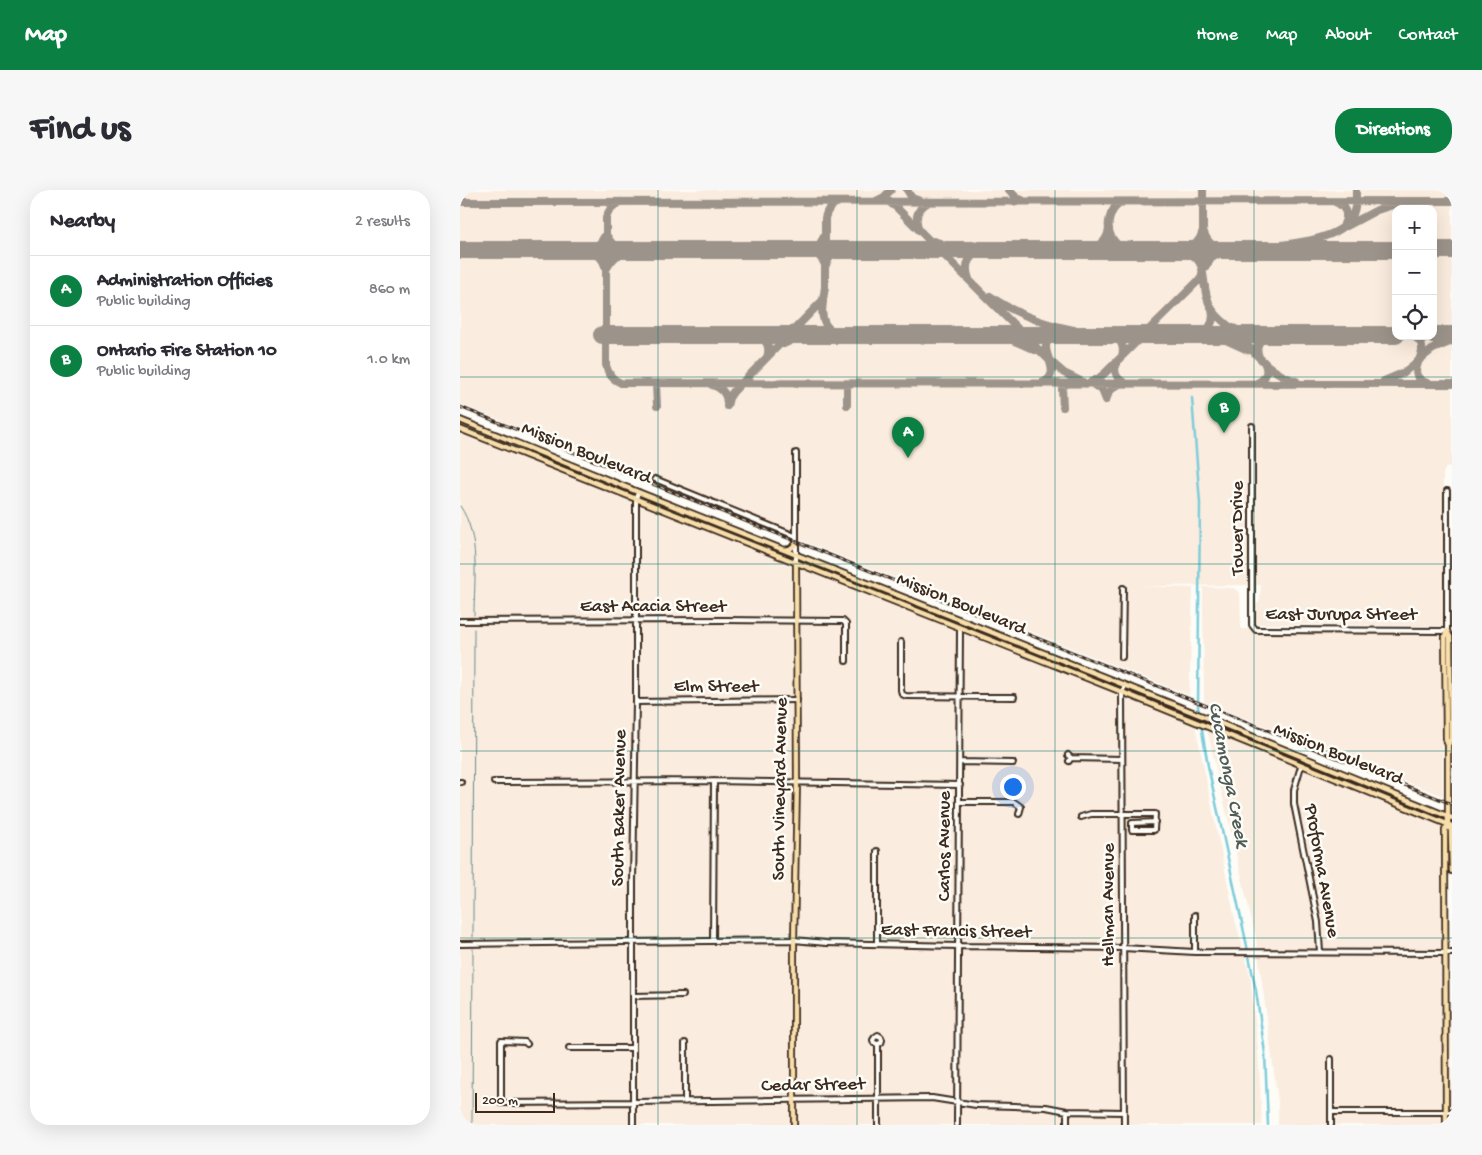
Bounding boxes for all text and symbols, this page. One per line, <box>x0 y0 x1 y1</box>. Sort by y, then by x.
text: Map <box>25 21 67 50</box>
text: Home <box>1196 25 1238 46</box>
text: Map <box>1266 25 1297 46</box>
text: About <box>1325 25 1371 46</box>
text: Contact <box>1399 25 1457 46</box>
button: Directions <box>1335 108 1452 153</box>
text: Find us <box>30 110 130 151</box>
map controls <box>1392 205 1437 340</box>
button: + <box>1392 205 1437 250</box>
text: Nearby <box>50 210 115 235</box>
text: 2 results <box>355 213 410 232</box>
button: − <box>1392 250 1437 295</box>
text: Administration Officies <box>97 270 272 293</box>
text: A <box>61 281 71 300</box>
text: 860 m <box>369 281 410 300</box>
text: Public building <box>97 293 191 312</box>
button: locate <box>1392 295 1437 340</box>
text: Ontario Fire Station 10 <box>97 340 277 363</box>
text: B <box>62 351 70 370</box>
text: 1.0 km <box>367 351 410 370</box>
text: Public building <box>97 363 191 382</box>
pin: B <box>1208 392 1240 433</box>
street label: Mission Boulevard <box>518 417 656 491</box>
pin: A <box>892 417 924 458</box>
street label: Tower Drive <box>1227 481 1250 576</box>
street label: Mission Boulevard <box>893 568 1031 642</box>
street label: East Acacia Street <box>580 596 728 619</box>
street label: East Jurupa Street <box>1265 604 1419 627</box>
street label: Elm Street <box>674 676 761 699</box>
street label: South Vineyard Avenue <box>768 697 794 881</box>
water label: Cucamonga Creek <box>1202 701 1253 851</box>
street label: Mission Boulevard <box>1270 718 1408 792</box>
street label: South Baker Avenue <box>607 729 633 887</box>
your location <box>1000 774 1026 800</box>
street label: Carlos Avenue <box>934 791 957 901</box>
street label: Proforma Avenue <box>1298 801 1344 940</box>
street label: Hellman Avenue <box>1098 843 1121 967</box>
street label: East Francis Street <box>881 919 1034 945</box>
street label: Cedar Street <box>761 1074 867 1098</box>
scale bar <box>475 1090 555 1113</box>
text: 200 m <box>482 1093 518 1110</box>

